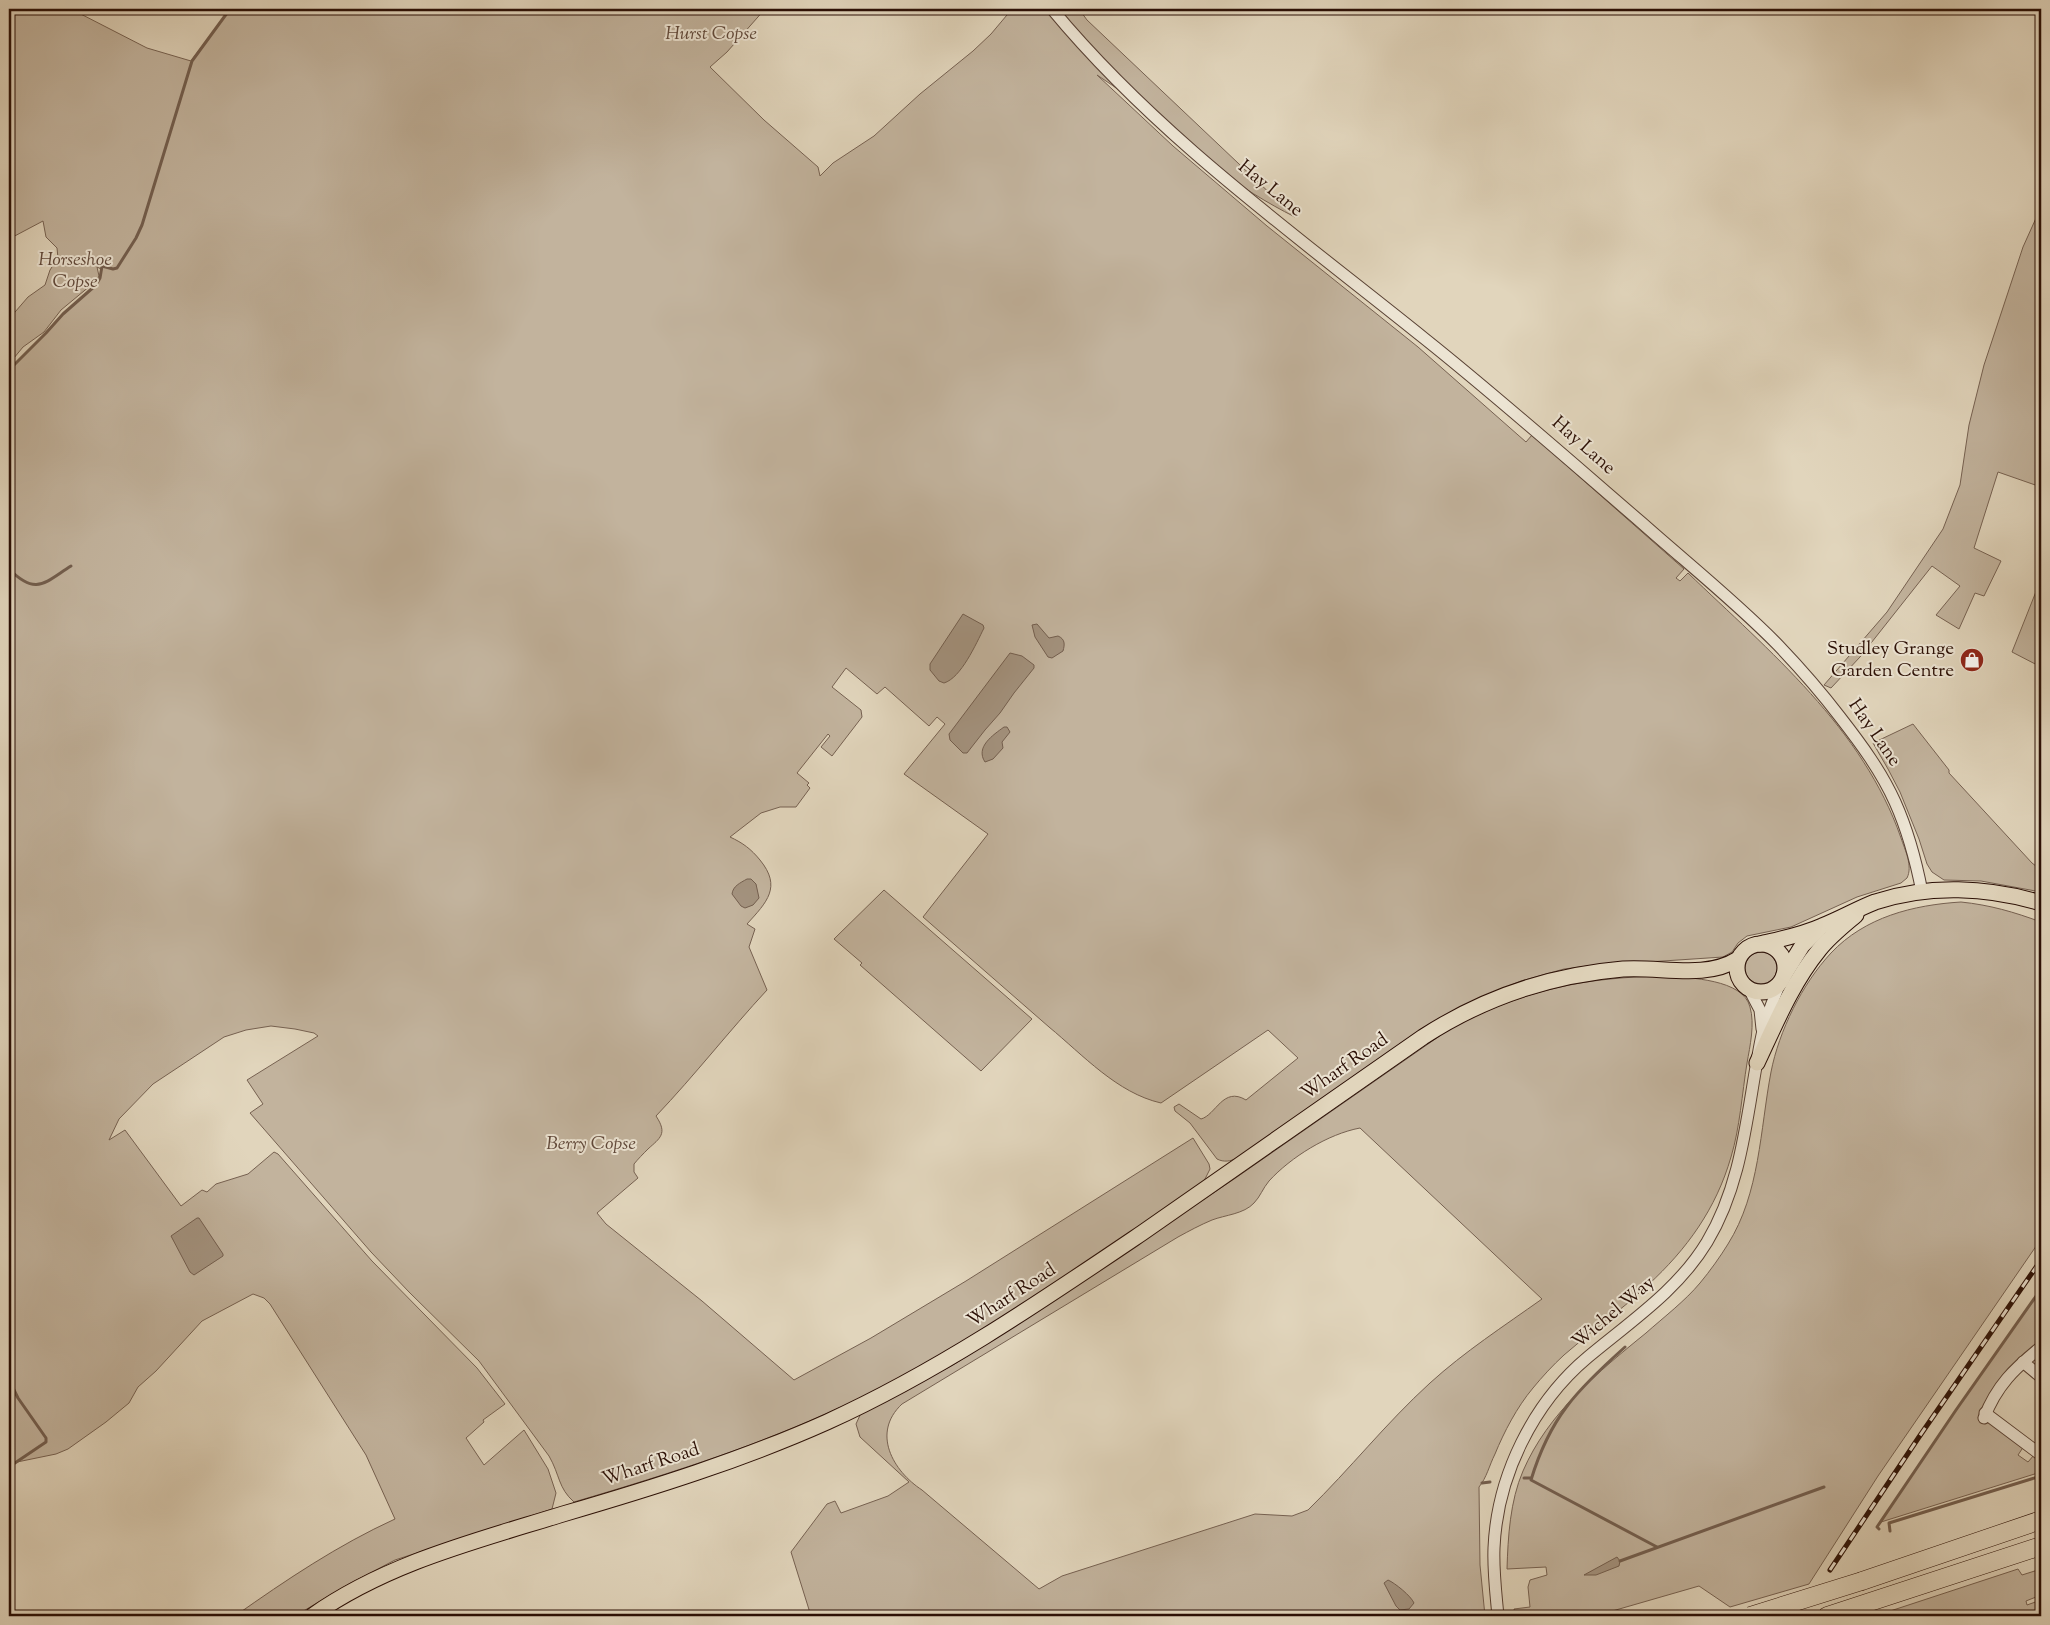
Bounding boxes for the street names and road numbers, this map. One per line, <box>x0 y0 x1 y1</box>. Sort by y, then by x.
street label: Hay Lane <box>1232 154 1309 224</box>
street label: Hay Lane <box>1545 411 1621 482</box>
street label: Hay Lane <box>1841 694 1907 772</box>
street label: Wharf Road <box>1296 1027 1394 1107</box>
street label: Wharf Road <box>962 1257 1062 1335</box>
street label: Wichel Way <box>1567 1270 1662 1356</box>
street label: Wharf Road <box>599 1436 704 1493</box>

